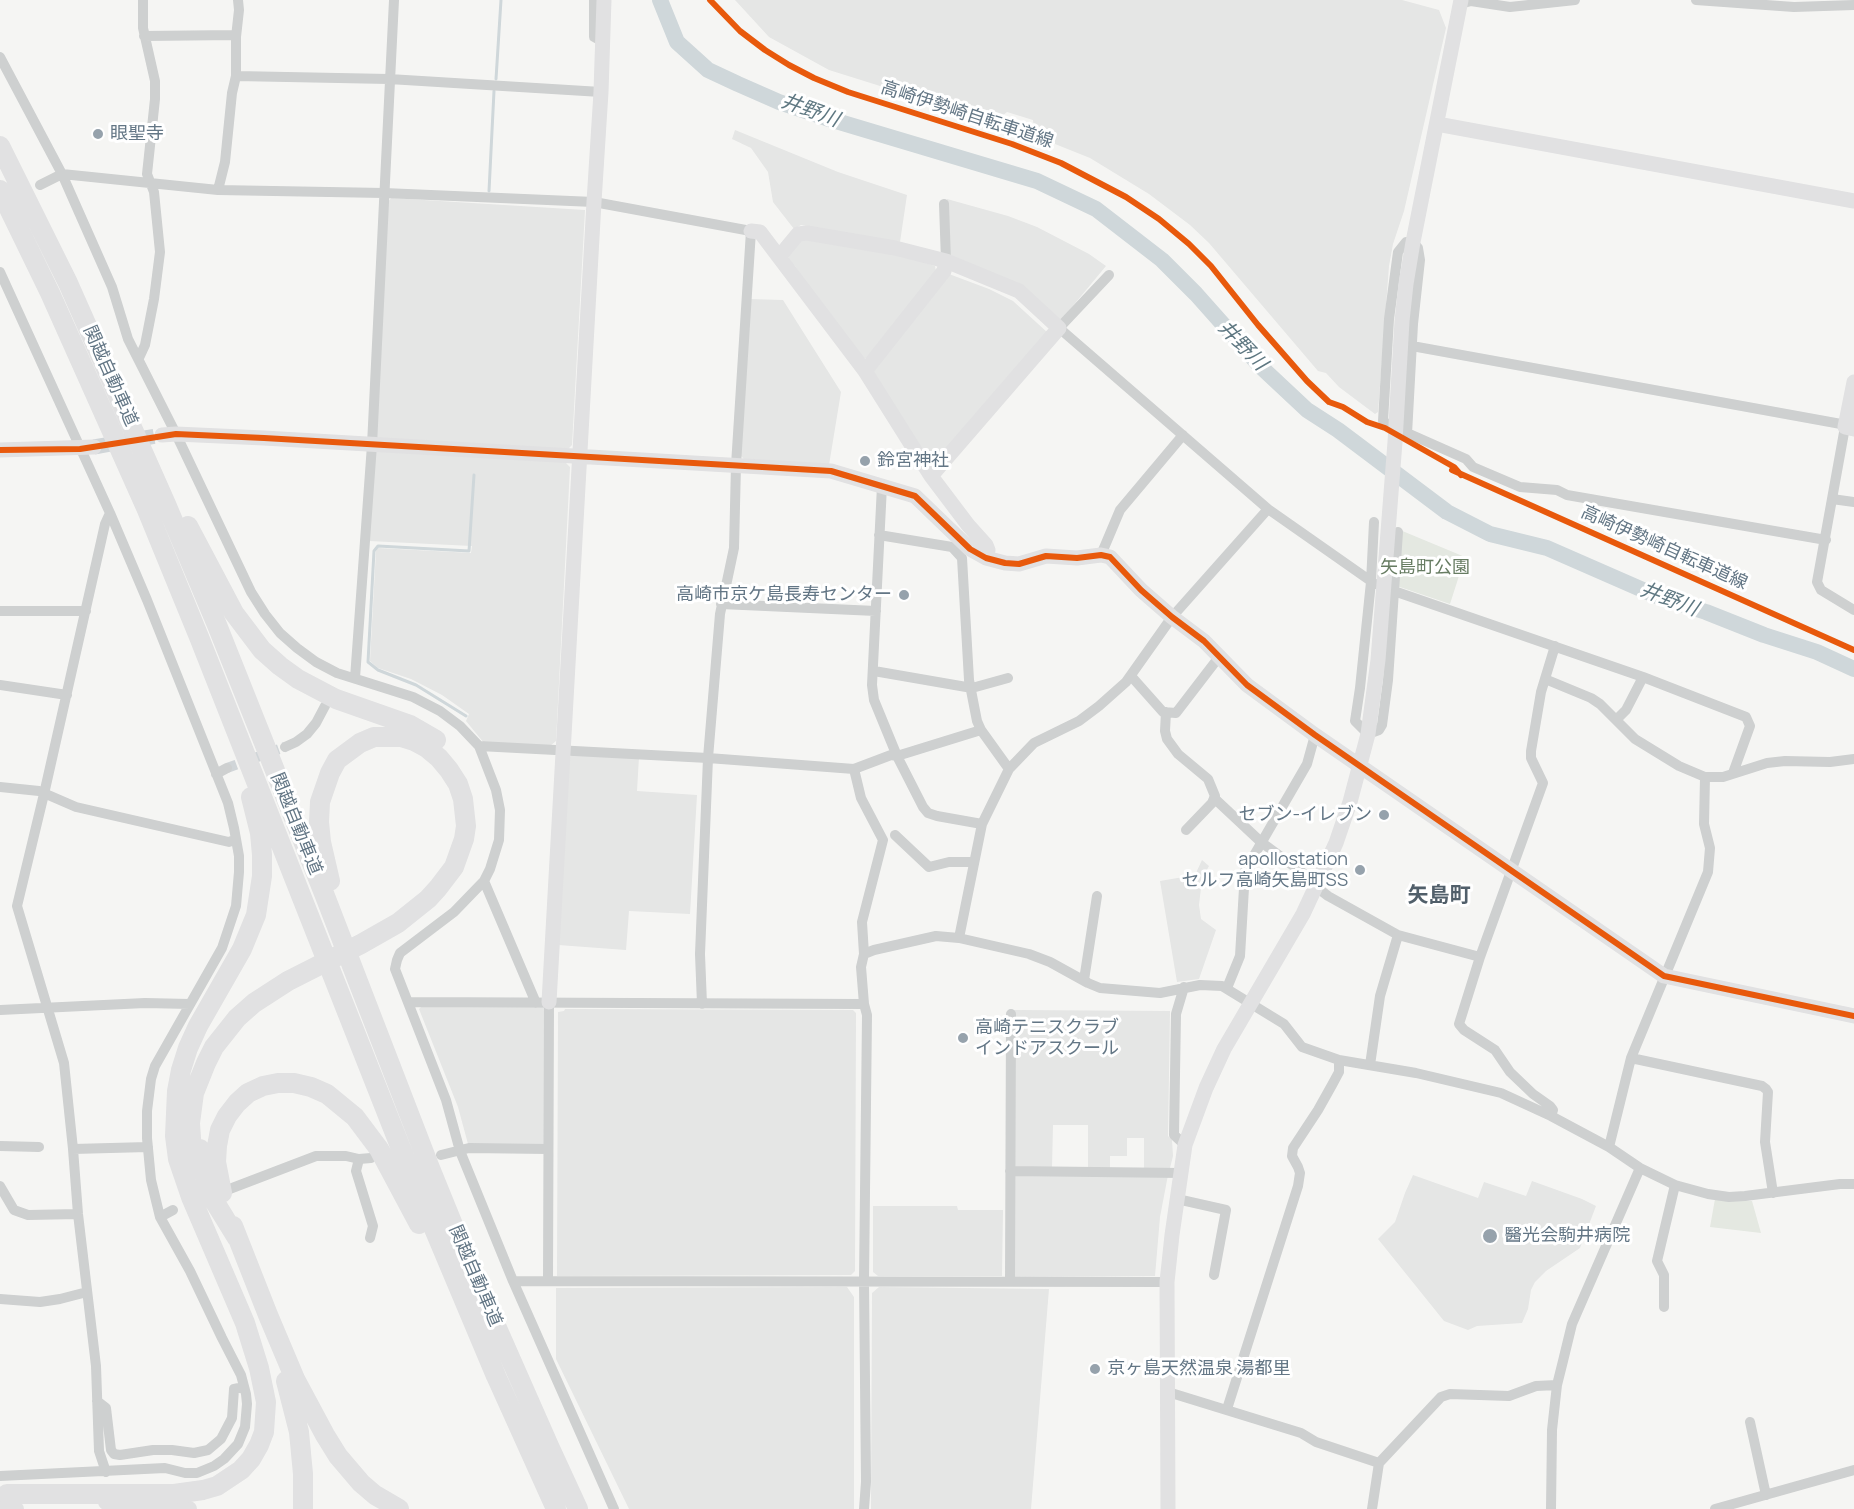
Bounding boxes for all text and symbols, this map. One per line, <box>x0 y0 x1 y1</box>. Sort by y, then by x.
street label: 高崎伊勢崎自転車道線 <box>878 77 1056 153</box>
water label: 井野川 <box>778 89 842 133</box>
place label: 眼聖寺 <box>110 123 164 145</box>
marker: 眼聖寺 <box>91 127 105 141</box>
water label: 井野川 <box>1213 316 1271 376</box>
street label: 関越自動車道 <box>78 322 142 430</box>
place label: 鈴宮神社 <box>877 450 949 472</box>
marker: 鈴宮神社 <box>858 454 872 468</box>
street label: 高崎伊勢崎自転車道線 <box>1577 502 1751 594</box>
park label: 矢島町公園 <box>1380 557 1470 579</box>
water label: 井野川 <box>1637 578 1701 622</box>
place label: 高崎市京ケ島長寿センター <box>676 584 892 606</box>
marker: 高崎市京ケ島長寿センター <box>897 588 911 602</box>
street label: 関越自動車道 <box>266 770 326 878</box>
place label: セブン-イレブン <box>1238 804 1372 826</box>
marker: セブン-イレブン <box>1377 808 1391 822</box>
place label: apollostation セルフ高崎矢島町SS <box>1182 849 1348 892</box>
marker: apollostation セルフ高崎矢島町SS <box>1353 863 1367 877</box>
district label: 矢島町 <box>1408 883 1470 909</box>
place label: 高崎テニスクラブ インドアスクール <box>975 1017 1119 1060</box>
marker: 高崎テニスクラブ インドアスクール <box>956 1031 970 1045</box>
street label: 関越自動車道 <box>444 1222 506 1330</box>
place label: 醫光会駒井病院 <box>1504 1225 1630 1247</box>
marker: 醫光会駒井病院 <box>1481 1227 1499 1245</box>
place label: 京ヶ島天然温泉 湯都里 <box>1107 1358 1291 1380</box>
marker: 京ヶ島天然温泉 湯都里 <box>1088 1362 1102 1376</box>

